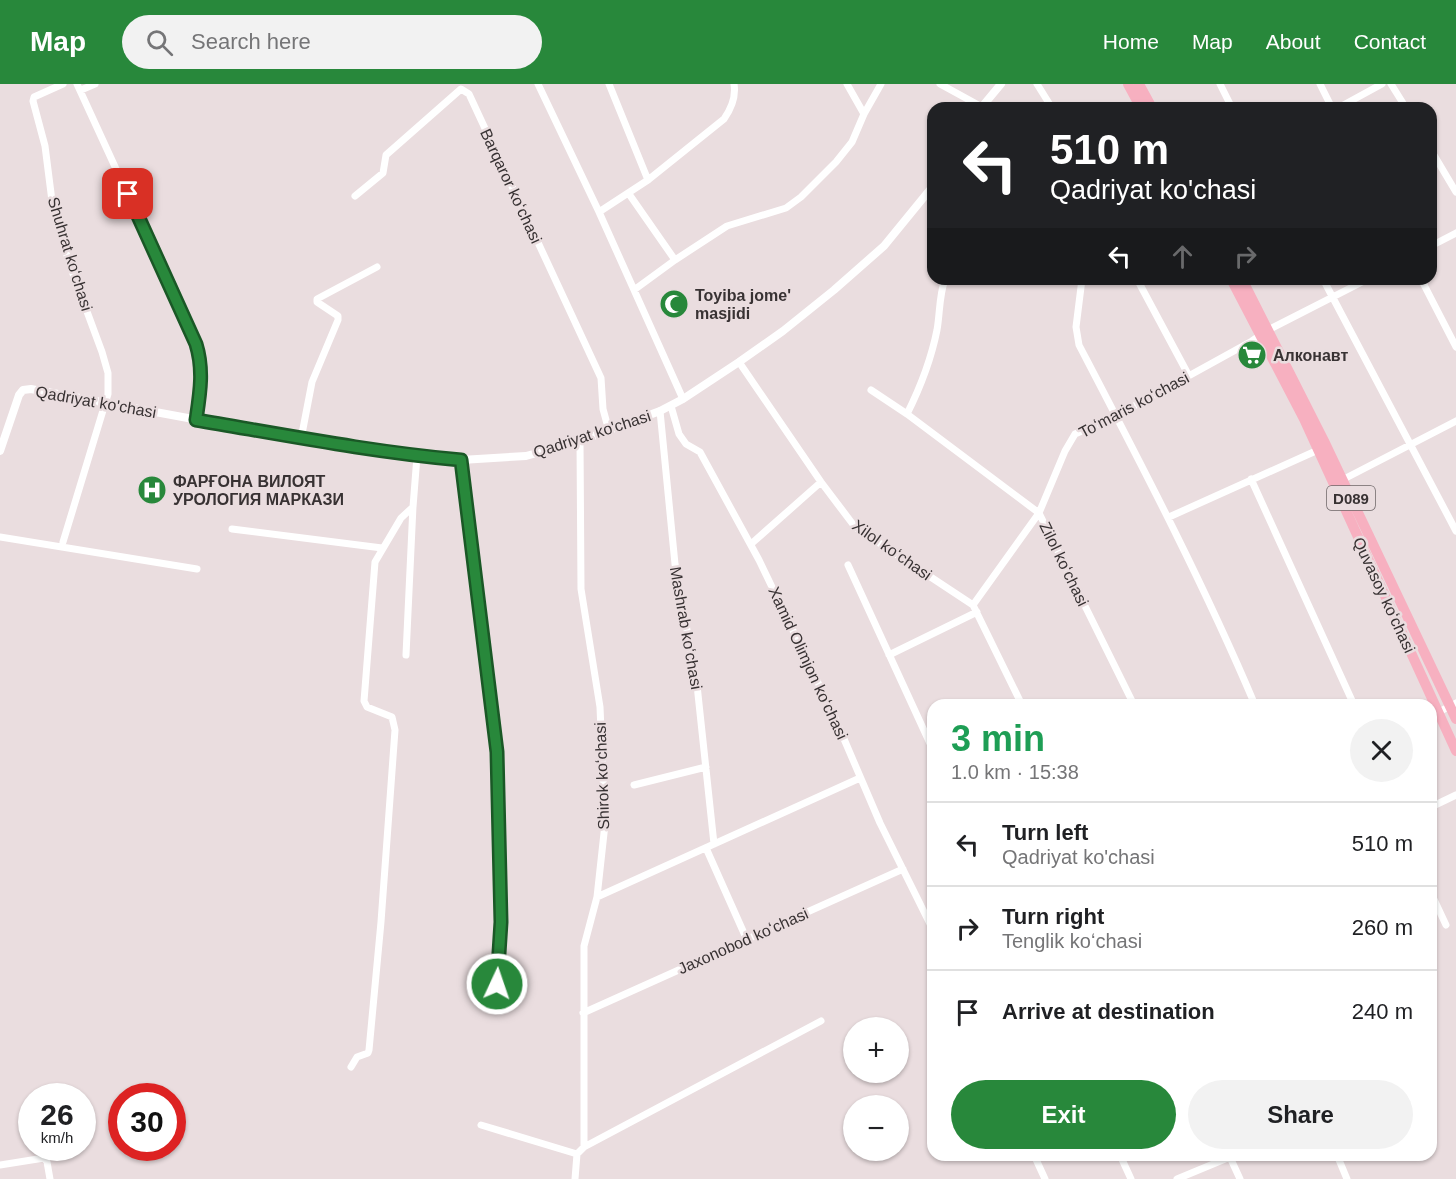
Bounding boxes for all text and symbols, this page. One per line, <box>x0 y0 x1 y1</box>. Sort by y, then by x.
search box <box>122 15 542 69</box>
text: Map <box>30 26 86 57</box>
icon: search <box>143 26 176 59</box>
text: Search here <box>191 29 311 54</box>
text: Home <box>1103 30 1159 53</box>
text: Map <box>1192 30 1233 53</box>
text: About <box>1266 30 1321 53</box>
text: Contact <box>1354 30 1426 53</box>
street label: Barqaror koʻchasi <box>477 126 545 246</box>
icon: left <box>951 126 1029 204</box>
text: 510 m <box>1050 126 1169 173</box>
pin <box>102 168 153 219</box>
text: Qadriyat ko'chasi <box>1050 175 1256 205</box>
icon: arrive <box>111 177 144 210</box>
street label: Shuhrat koʻchasi <box>45 195 95 313</box>
icon: left <box>1103 240 1136 273</box>
icon: ahead <box>1166 240 1199 273</box>
icon: right <box>1229 240 1262 273</box>
place label: Toyiba jome' masjidi <box>695 287 791 322</box>
mosque icon: Toyiba jome' masjidi <box>658 288 690 320</box>
supermarket icon: Алконавт <box>1236 339 1268 371</box>
place label: Алконавт <box>1273 347 1348 364</box>
street label: Toʻmaris koʻchasi <box>1076 369 1192 441</box>
street label: Qadriyat ko'chasi <box>34 383 158 421</box>
street label: Qadriyat ko'chasi <box>531 407 653 461</box>
place label: ФАРҒОНА ВИЛОЯТ УРОЛОГИЯ МАРКАЗИ <box>173 473 344 508</box>
hospital icon: ФАРҒОНА ВИЛОЯТ УРОЛОГИЯ МАРКАЗИ <box>136 474 168 506</box>
road number: D089 <box>1327 486 1375 510</box>
street label: Xilol koʻchasi <box>849 517 935 583</box>
street label: Zilol koʻchasi <box>1036 519 1092 609</box>
street label: Quvasoy koʻchasi <box>1350 535 1418 655</box>
street label: Mashrab koʻchasi <box>667 565 705 691</box>
street label: Xamid Olimjon koʻchasi <box>765 584 851 742</box>
text: 3 min <box>951 718 1045 759</box>
button: close <box>1350 719 1413 782</box>
street label: Shirok koʻchasi <box>592 722 612 830</box>
text: 1.0 km · 15:38 <box>951 761 1079 783</box>
text: Turn left <box>1002 820 1088 845</box>
icon: left <box>951 828 984 861</box>
text: 510 m <box>1352 831 1413 856</box>
text: Qadriyat ko'chasi <box>1002 846 1155 868</box>
text: Turn right <box>1002 904 1104 929</box>
street label: Jaxonobod koʻchasi <box>675 905 811 977</box>
icon: right <box>951 912 984 945</box>
text: 260 m <box>1352 915 1413 940</box>
text: Tenglik koʻchasi <box>1002 930 1142 952</box>
position arrow <box>465 952 529 1016</box>
icon: arrive <box>951 996 984 1029</box>
text: Arrive at destination <box>1002 999 1215 1024</box>
text: 240 m <box>1352 999 1413 1024</box>
map controls <box>843 1017 909 1161</box>
button: + <box>843 1017 909 1083</box>
button: Exit <box>951 1080 1176 1149</box>
button: Share <box>1188 1080 1413 1149</box>
speed limit sign: 30 <box>108 1083 186 1161</box>
button: − <box>843 1095 909 1161</box>
text: 26 <box>40 1098 74 1131</box>
text: km/h <box>41 1129 73 1146</box>

